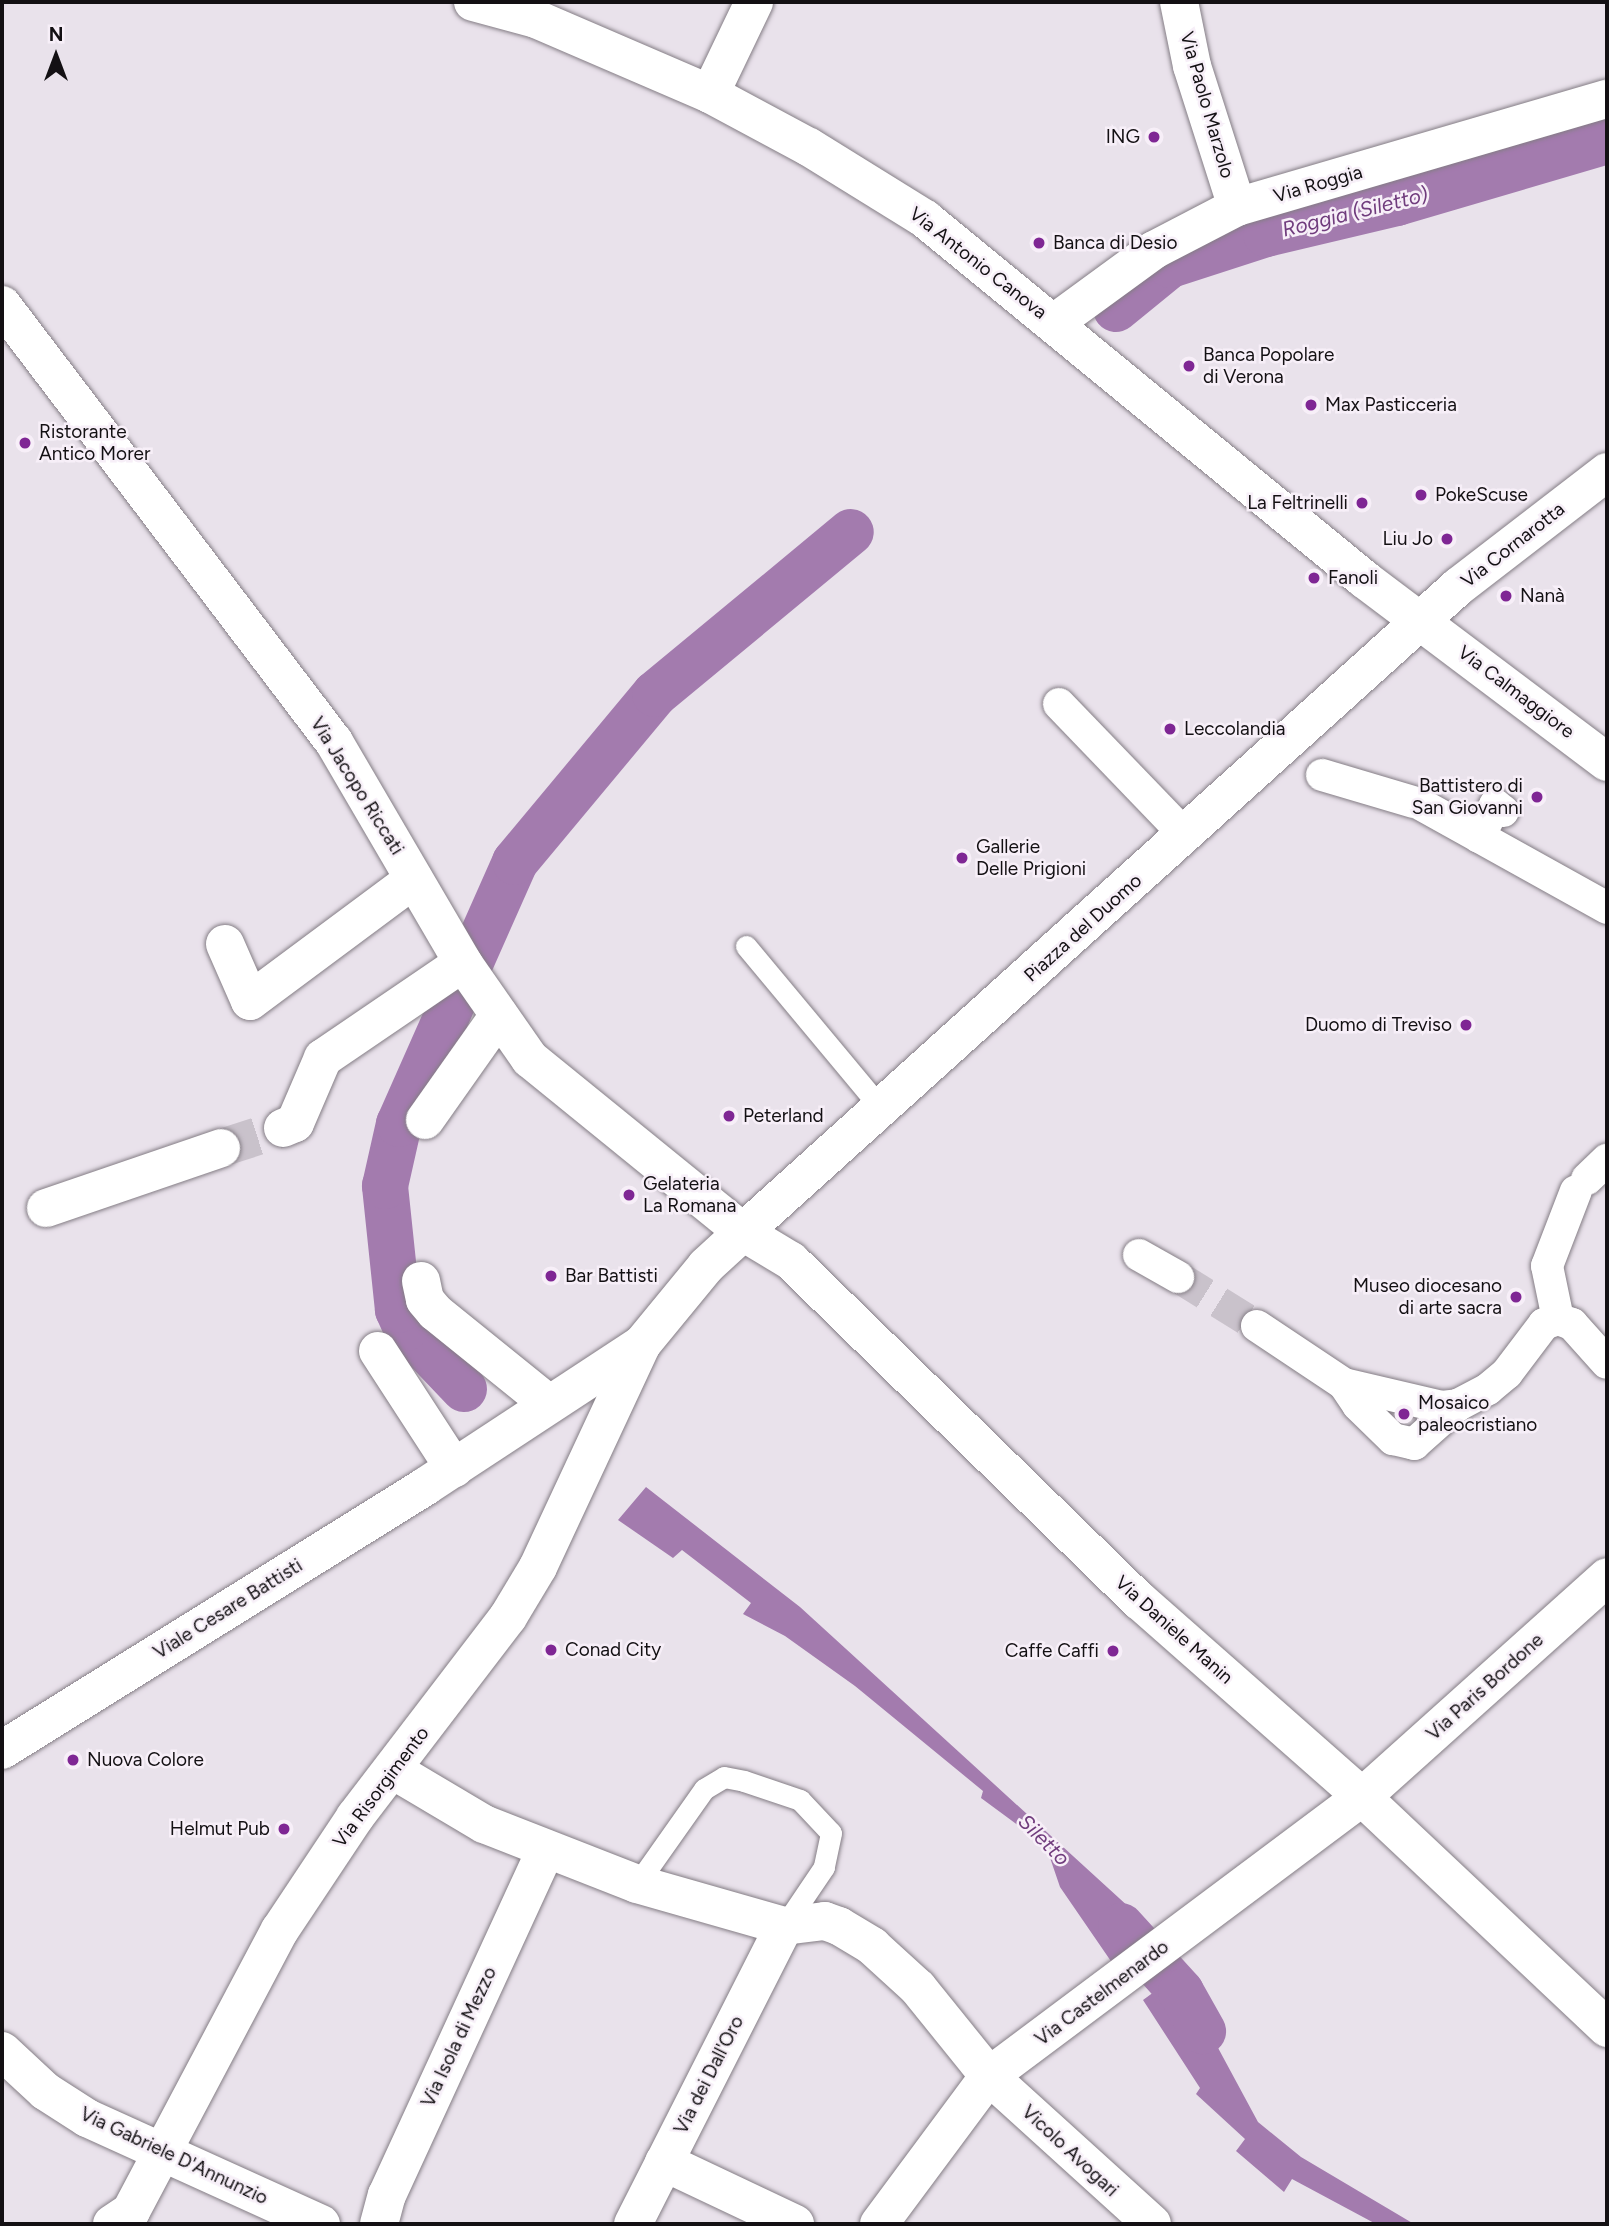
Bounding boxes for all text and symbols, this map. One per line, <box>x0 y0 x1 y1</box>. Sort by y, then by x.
north arrow <box>21 21 91 91</box>
text: N <box>49 23 63 46</box>
street label: Via Paolo Marzolo <box>1175 29 1239 181</box>
place label: ING <box>1106 126 1140 148</box>
marker: ING <box>1146 129 1162 145</box>
street label: Via Roggia <box>1271 160 1365 208</box>
water label: Roggia (Siletto) <box>1279 182 1431 242</box>
street label: Via Antonio Canova <box>905 202 1051 324</box>
place label: Banca di Desio <box>1053 232 1178 254</box>
marker: Banca di Desio <box>1031 235 1047 251</box>
place label: Banca Popolare di Verona <box>1203 344 1334 388</box>
marker: Banca Popolare di Verona <box>1181 358 1197 374</box>
place label: Max Pasticceria <box>1325 394 1457 416</box>
marker: Max Pasticceria <box>1303 397 1319 413</box>
place label: Ristorante Antico Morer <box>39 421 150 465</box>
marker: Ristorante Antico Morer <box>17 435 33 451</box>
place label: PokeScuse <box>1435 484 1528 506</box>
marker: PokeScuse <box>1413 487 1429 503</box>
place label: La Feltrinelli <box>1247 492 1348 514</box>
marker: La Feltrinelli <box>1354 495 1370 511</box>
street label: Via Cornarotta <box>1457 498 1569 592</box>
place label: Liu Jo <box>1383 528 1433 550</box>
marker: Liu Jo <box>1439 531 1455 547</box>
place label: Fanoli <box>1328 567 1378 589</box>
marker: Fanoli <box>1306 570 1322 586</box>
place label: Nanà <box>1520 585 1565 607</box>
marker: Nanà <box>1498 588 1514 604</box>
street label: Via Calmaggiore <box>1453 641 1579 743</box>
street label: Via Jacopo Riccati <box>306 713 408 859</box>
place label: Leccolandia <box>1184 718 1286 740</box>
marker: Leccolandia <box>1162 721 1178 737</box>
place label: Battistero di San Giovanni <box>1412 775 1523 819</box>
marker: Battistero di San Giovanni <box>1529 789 1545 805</box>
place label: Gallerie Delle Prigioni <box>976 836 1086 880</box>
marker: Gallerie Delle Prigioni <box>954 850 970 866</box>
street label: Piazza del Duomo <box>1019 869 1147 987</box>
place label: Duomo di Treviso <box>1305 1014 1452 1036</box>
marker: Duomo di Treviso <box>1458 1017 1474 1033</box>
place label: Peterland <box>743 1105 824 1127</box>
marker: Peterland <box>721 1108 737 1124</box>
place label: Gelateria La Romana <box>643 1173 736 1217</box>
marker: Gelateria La Romana <box>621 1187 637 1203</box>
place label: Bar Battisti <box>565 1265 658 1287</box>
marker: Bar Battisti <box>543 1268 559 1284</box>
place label: Museo diocesano di arte sacra <box>1353 1275 1502 1319</box>
marker: Museo diocesano di arte sacra <box>1508 1289 1524 1305</box>
place label: Mosaico paleocristiano <box>1418 1392 1537 1436</box>
marker: Mosaico paleocristiano <box>1396 1406 1412 1422</box>
street label: Viale Cesare Battisti <box>149 1554 307 1664</box>
street label: Via Daniele Manin <box>1110 1571 1238 1689</box>
street label: Via Paris Bordone <box>1422 1629 1548 1745</box>
place label: Conad City <box>565 1639 661 1661</box>
place label: Caffe Caffi <box>1005 1640 1099 1662</box>
marker: Conad City <box>543 1642 559 1658</box>
marker: Caffe Caffi <box>1105 1643 1121 1659</box>
street label: Via Risorgimento <box>328 1722 434 1852</box>
place label: Nuova Colore <box>87 1749 204 1771</box>
marker: Nuova Colore <box>65 1752 81 1768</box>
water label: Siletto <box>1013 1809 1075 1871</box>
place label: Helmut Pub <box>170 1818 270 1840</box>
marker: Helmut Pub <box>276 1821 292 1837</box>
street label: Via Castelmenardo <box>1031 1935 1173 2051</box>
street label: Via Isola di Mezzo <box>417 1963 501 2111</box>
street label: Via dei Dall'Oro <box>669 2012 749 2138</box>
street label: Vicolo Avogari <box>1017 2100 1123 2202</box>
street label: Via Gabriele D'Annunzio <box>76 2102 272 2210</box>

